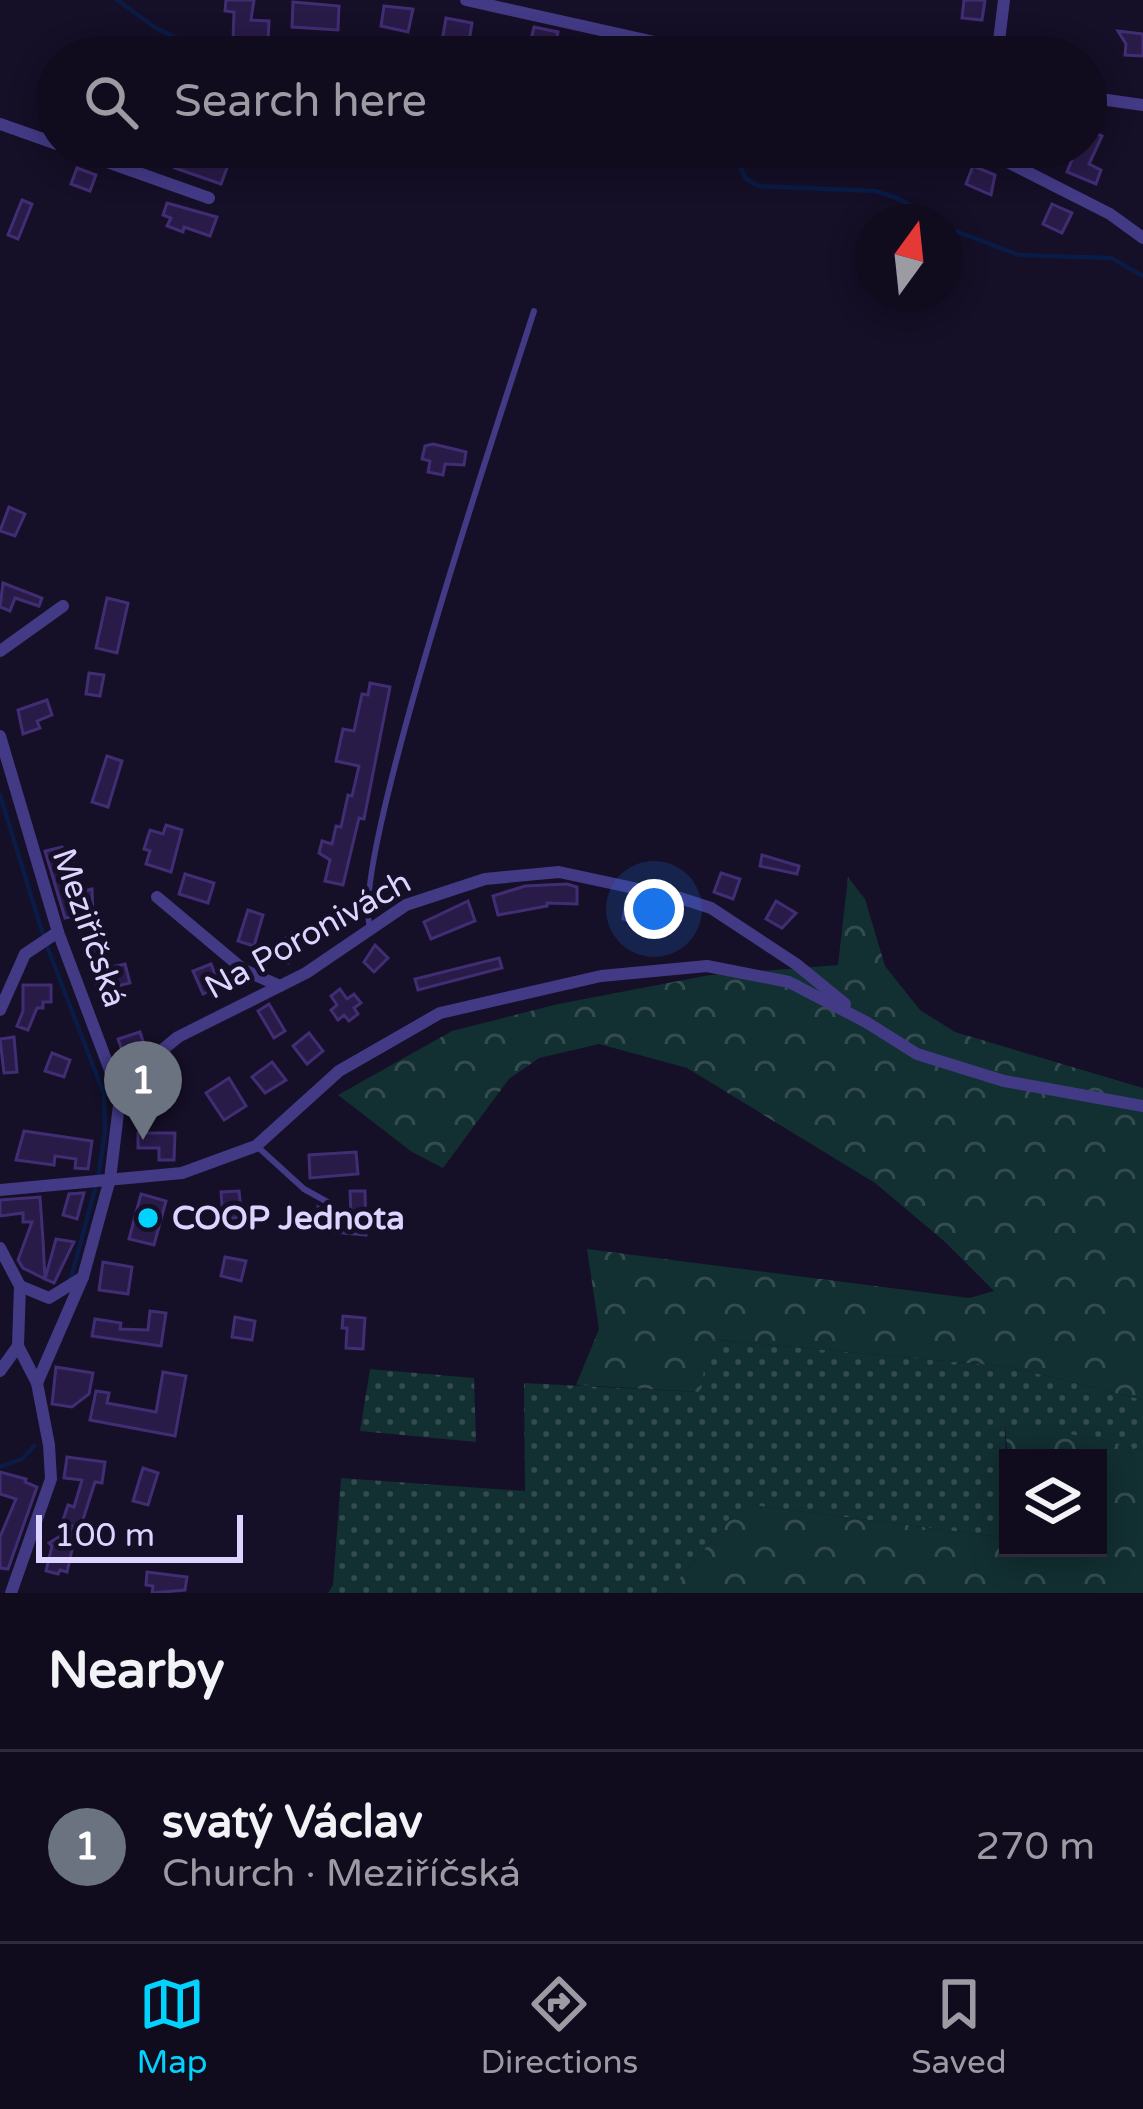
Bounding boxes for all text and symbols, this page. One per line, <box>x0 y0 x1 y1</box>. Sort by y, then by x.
search box <box>36 36 1107 168</box>
icon: search <box>78 69 144 135</box>
text: Search here <box>174 75 427 129</box>
north arrow <box>855 204 963 312</box>
street label: Meziříčská <box>44 844 134 1012</box>
street label: Na Poronivách <box>198 862 418 1008</box>
your location <box>624 879 684 939</box>
pin: 1 <box>104 1041 182 1140</box>
place label: COOP Jednota <box>172 1199 405 1238</box>
marker: COOP Jednota <box>135 1205 161 1231</box>
map controls <box>999 1449 1107 1557</box>
button: layers <box>999 1449 1107 1557</box>
scale bar <box>36 1509 243 1562</box>
text: 100 m <box>54 1516 155 1555</box>
text: Nearby <box>48 1640 225 1702</box>
text: svatý Václav <box>162 1796 423 1850</box>
text: 1 <box>75 1823 99 1870</box>
text: 270 m <box>976 1823 1095 1870</box>
text: Church · Meziříčská <box>162 1850 521 1897</box>
tab: Map <box>136 1971 208 2082</box>
tab: Directions <box>480 1971 638 2082</box>
tab: Saved <box>911 1971 1007 2082</box>

